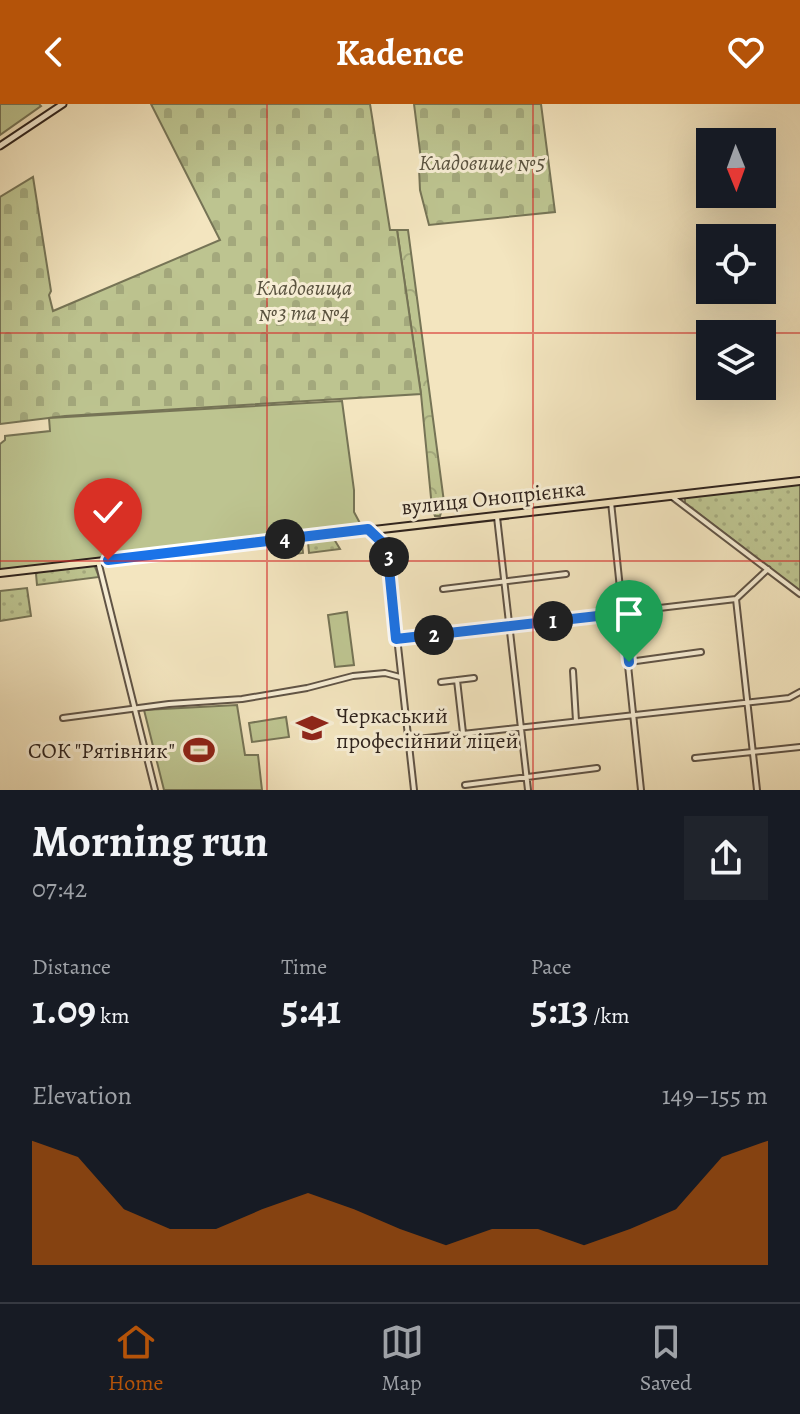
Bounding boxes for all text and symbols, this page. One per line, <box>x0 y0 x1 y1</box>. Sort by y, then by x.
text: Kadence <box>336 28 464 77</box>
icon: back <box>32 30 76 74</box>
icon: heart <box>724 30 768 74</box>
north arrow <box>696 128 776 208</box>
map controls <box>696 128 776 400</box>
park label: Кладовище №5 <box>419 148 545 178</box>
button: locate <box>696 224 776 304</box>
park label: Кладовища №3 та №4 <box>256 273 352 328</box>
button: layers <box>696 320 776 400</box>
street label: вулиця Онопрієнка <box>400 473 587 523</box>
pin <box>74 478 142 560</box>
icon: check <box>86 490 130 534</box>
pin: 4 <box>265 519 305 559</box>
text: 4 <box>280 524 290 554</box>
pin: 3 <box>369 537 409 577</box>
text: 3 <box>384 542 394 572</box>
pin <box>595 580 663 662</box>
icon: arrive <box>607 592 651 636</box>
pin: 1 <box>533 601 573 641</box>
text: 1 <box>549 606 557 636</box>
pin: 2 <box>414 615 454 655</box>
text: 2 <box>429 620 439 650</box>
place label: Черкаський професійний ліцей <box>336 701 518 756</box>
school or university icon: Черкаський професійний ліцей <box>295 711 329 745</box>
sports icon: СОК "Рятівник" <box>182 733 216 767</box>
place label: СОК "Рятівник" <box>28 736 175 766</box>
text: Morning run <box>32 811 268 871</box>
button: share <box>684 816 768 900</box>
text: 07:42 <box>32 871 87 906</box>
text: Distance <box>32 952 111 982</box>
text: Time <box>281 952 327 982</box>
text: Pace <box>531 952 571 982</box>
text: 1.09 <box>32 982 96 1037</box>
text: 5:41 <box>281 982 341 1037</box>
text: 5:13 <box>531 982 589 1037</box>
text: km <box>96 1001 130 1031</box>
text: /km <box>589 1001 630 1031</box>
text: Elevation <box>32 1078 132 1113</box>
text: 149–155 m <box>662 1078 768 1113</box>
tab: Home <box>108 1320 163 1398</box>
tab: Map <box>380 1320 424 1398</box>
tab: Saved <box>640 1320 692 1398</box>

